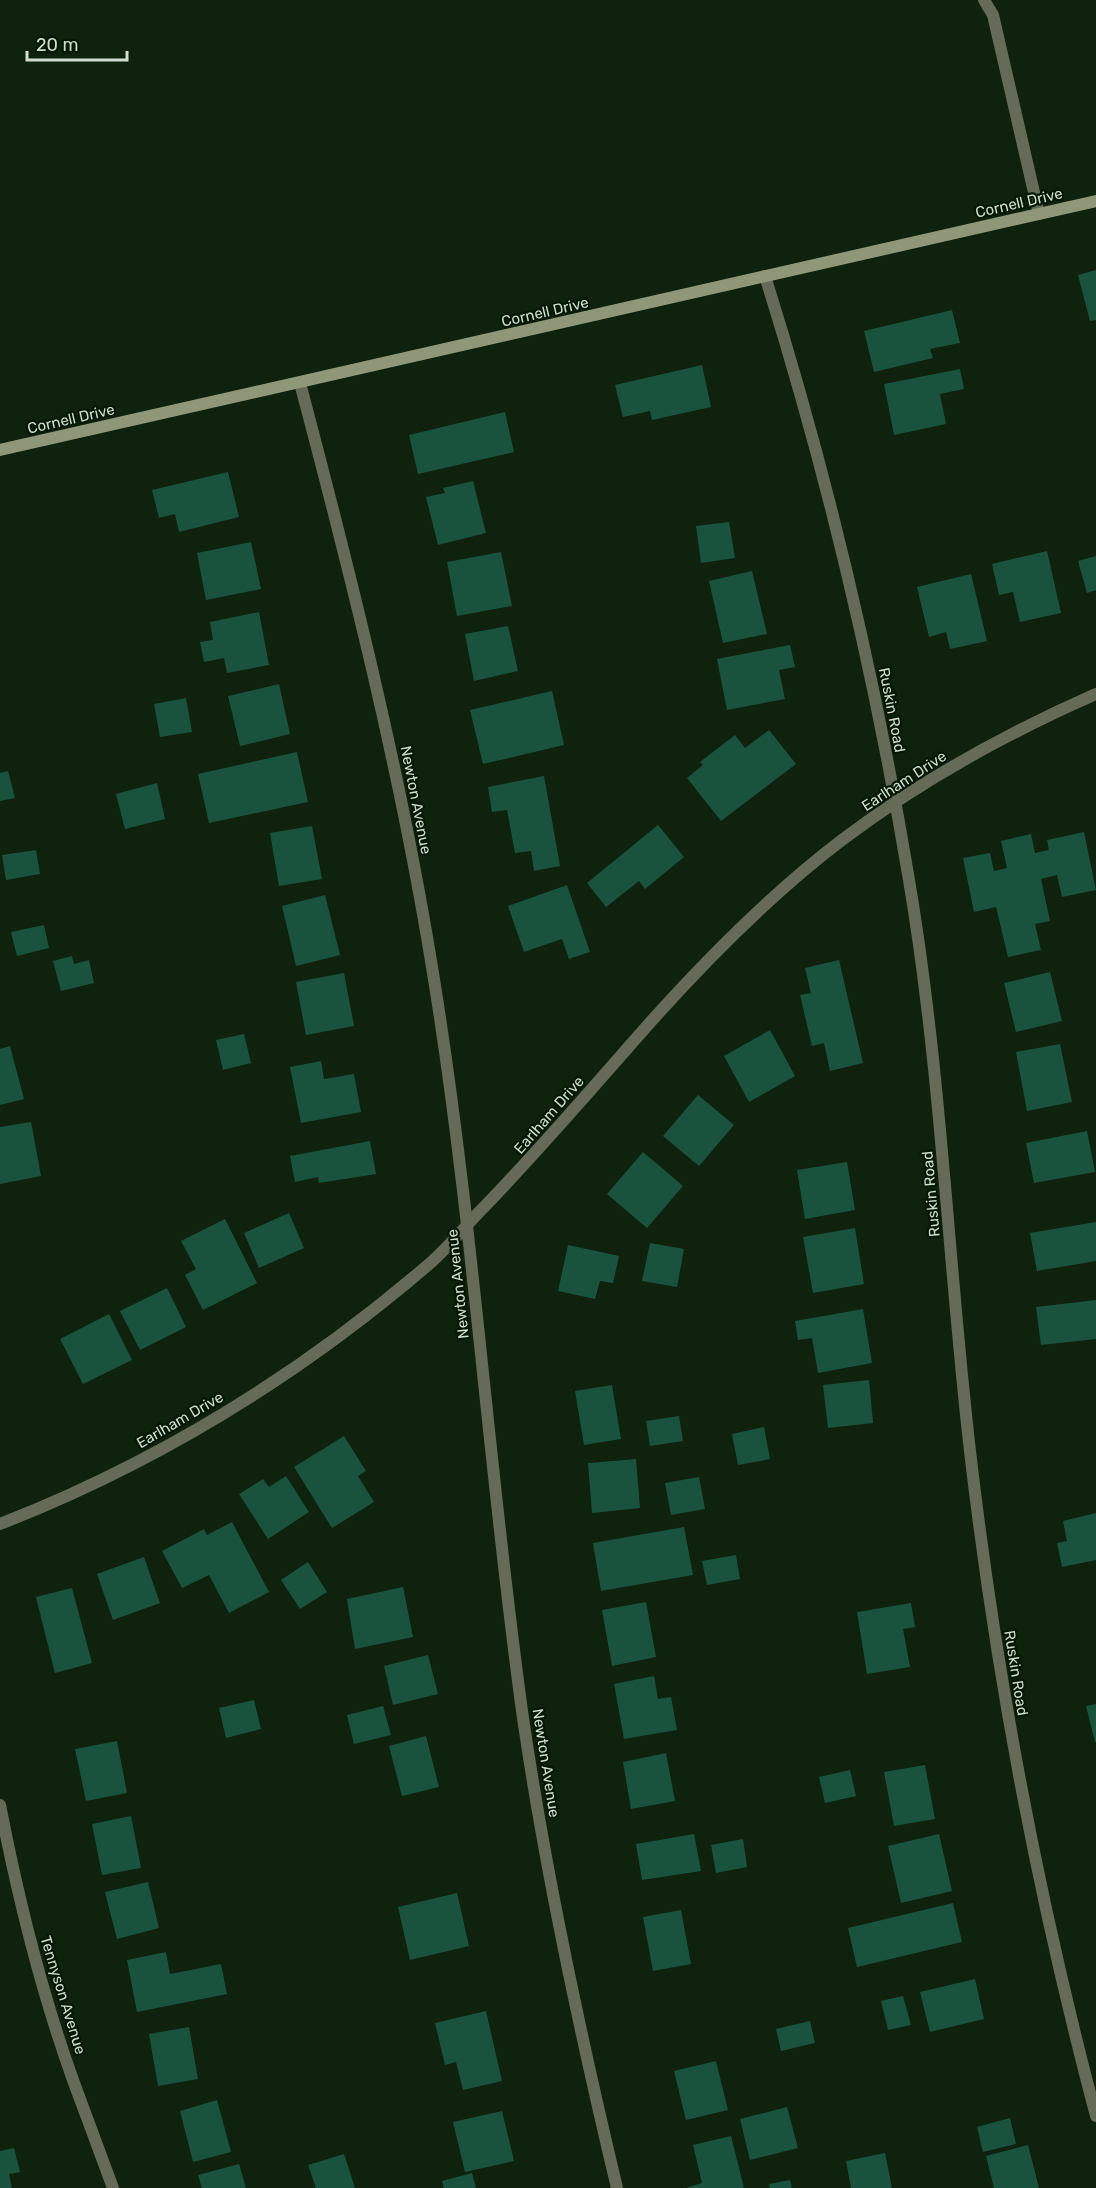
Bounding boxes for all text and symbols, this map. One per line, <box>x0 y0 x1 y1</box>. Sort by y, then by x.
scale bar <box>27 24 128 62</box>
text: 20 m <box>36 34 78 56</box>
street label: Cornell Drive <box>974 184 1064 222</box>
street label: Cornell Drive <box>500 293 590 331</box>
street label: Cornell Drive <box>26 400 116 438</box>
street label: Ruskin Road <box>875 666 909 754</box>
street label: Newton Avenue <box>397 744 435 856</box>
street label: Earlham Drive <box>858 747 950 815</box>
street label: Earlham Drive <box>510 1072 588 1158</box>
street label: Ruskin Road <box>918 1150 944 1238</box>
street label: Newton Avenue <box>443 1228 473 1340</box>
street label: Earlham Drive <box>133 1388 227 1452</box>
street label: Ruskin Road <box>1000 1629 1032 1717</box>
street label: Newton Avenue <box>529 1707 563 1819</box>
street label: Tennyson Avenue <box>36 1934 90 2056</box>

